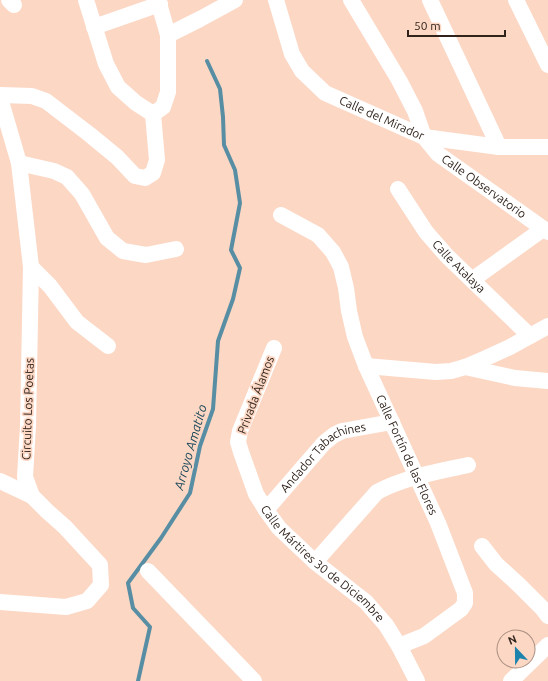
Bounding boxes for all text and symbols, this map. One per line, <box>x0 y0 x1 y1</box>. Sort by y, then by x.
scale bar <box>408 12 505 38</box>
text: 50 m <box>414 19 441 32</box>
street label: Calle del Mirador <box>338 93 427 142</box>
street label: Calle Observatorio <box>439 152 529 221</box>
street label: Calle Atalaya <box>430 237 488 295</box>
street label: Privada Álamos <box>235 354 276 436</box>
street label: Circuito Los Poetas <box>19 358 36 460</box>
street label: Calle Fortín de las Flores <box>374 392 440 517</box>
water label: Arroyo Amatito <box>171 403 209 492</box>
street label: Andador Tabachines <box>277 420 367 495</box>
street label: Calle Mártires 30 de Diciembre <box>259 503 387 624</box>
north arrow <box>496 629 536 669</box>
text: N <box>506 633 518 647</box>

